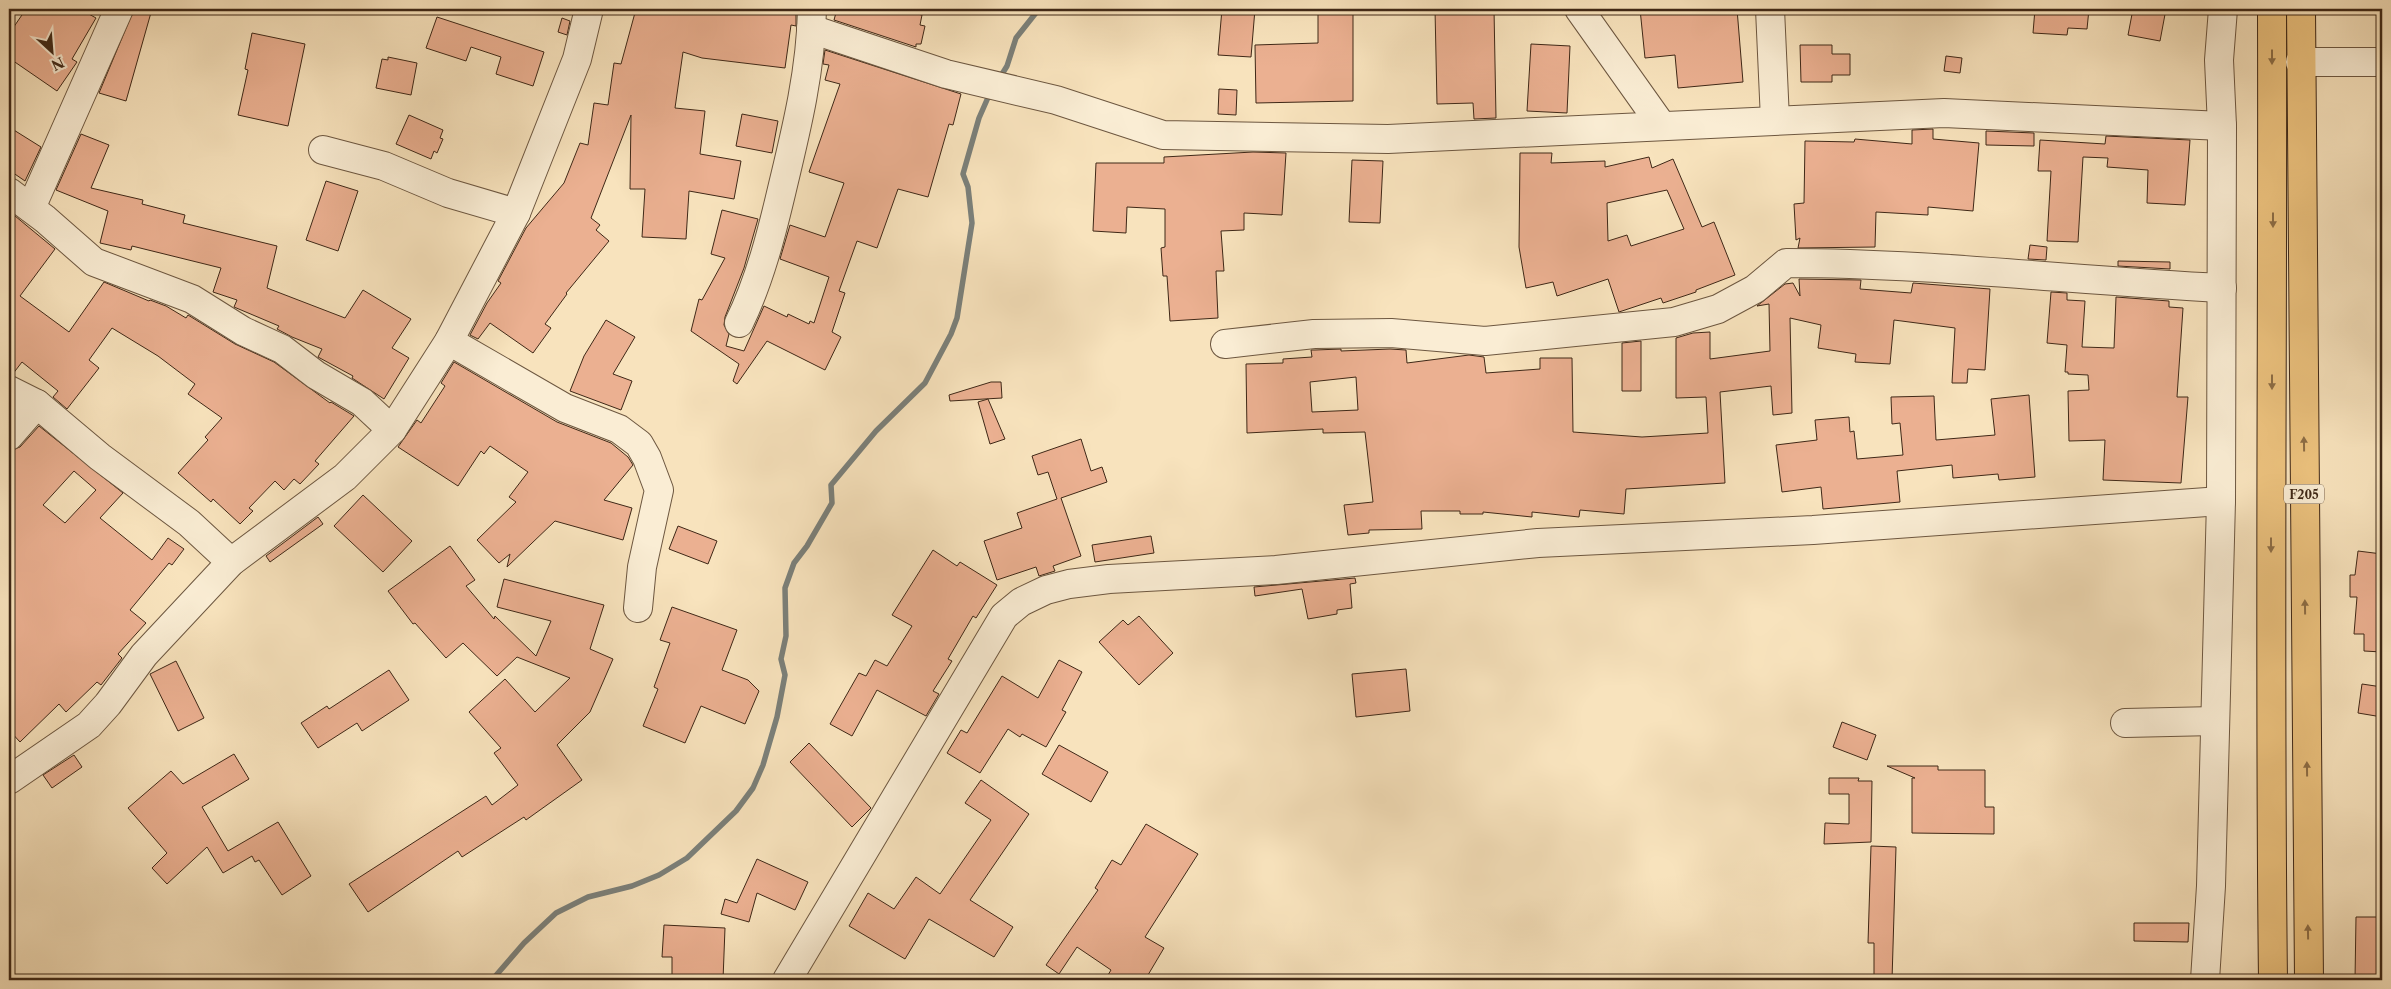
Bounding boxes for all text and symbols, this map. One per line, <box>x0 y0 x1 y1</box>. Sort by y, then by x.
north arrow <box>28 28 78 78</box>
one-way arrow <box>2268 50 2276 66</box>
text: N <box>48 53 67 74</box>
one-way arrow <box>2269 212 2277 228</box>
one-way arrow <box>2268 375 2276 391</box>
one-way arrow <box>2299 436 2307 452</box>
road number: F205 <box>2284 484 2324 504</box>
one-way arrow <box>2267 537 2275 553</box>
one-way arrow <box>2301 598 2309 614</box>
one-way arrow <box>2303 761 2311 777</box>
one-way arrow <box>2304 923 2312 939</box>

